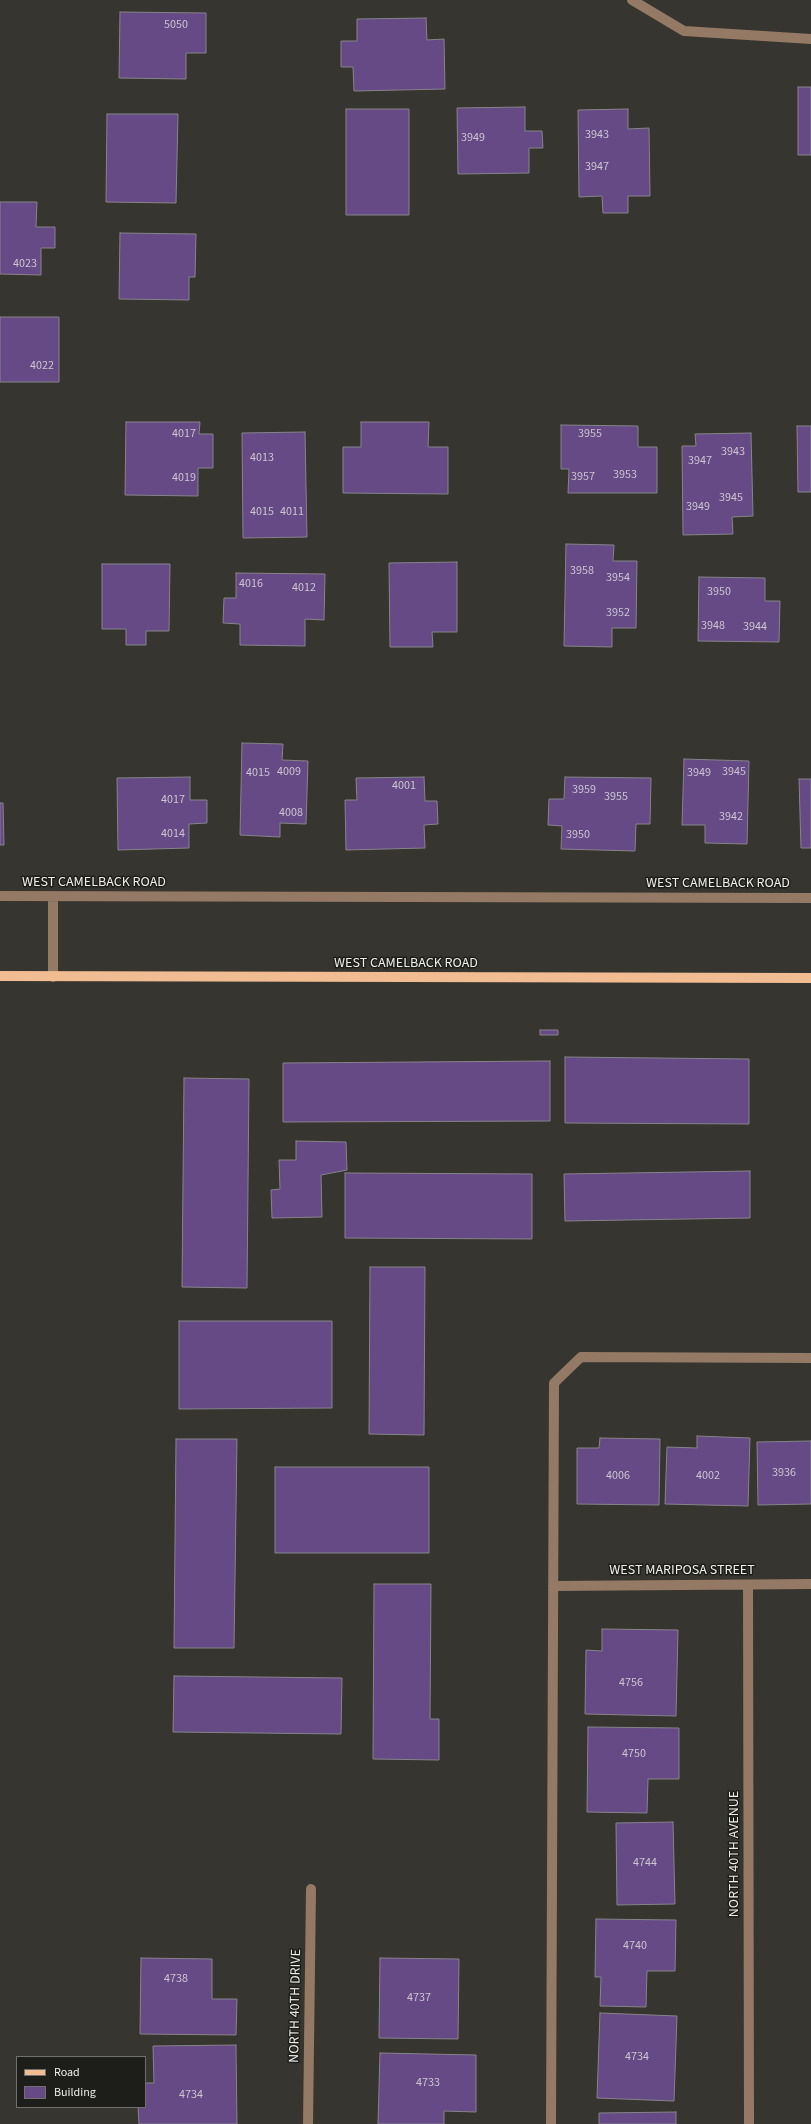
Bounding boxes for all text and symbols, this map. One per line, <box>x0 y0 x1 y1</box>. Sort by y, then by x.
house number: 5050 <box>164 18 188 32</box>
house number: 3943 <box>585 128 609 142</box>
house number: 3949 <box>461 131 485 145</box>
house number: 3947 <box>585 160 609 174</box>
house number: 4023 <box>13 257 37 271</box>
house number: 4022 <box>30 359 54 373</box>
house number: 4017 <box>172 427 196 441</box>
house number: 3955 <box>578 427 602 441</box>
house number: 3943 <box>721 445 745 459</box>
house number: 4013 <box>250 451 274 465</box>
house number: 3947 <box>688 454 712 468</box>
house number: 3953 <box>613 468 637 482</box>
house number: 3957 <box>571 470 595 484</box>
house number: 4019 <box>172 471 196 485</box>
house number: 3945 <box>719 491 743 505</box>
house number: 3949 <box>686 500 710 514</box>
house number: 4015 <box>250 505 274 519</box>
house number: 4011 <box>280 505 304 519</box>
house number: 3958 <box>570 564 594 578</box>
house number: 3954 <box>606 571 630 585</box>
house number: 4016 <box>239 577 263 591</box>
house number: 4012 <box>292 581 316 595</box>
house number: 3950 <box>707 585 731 599</box>
house number: 3952 <box>606 606 630 620</box>
house number: 3948 <box>701 619 725 633</box>
house number: 3944 <box>743 620 767 634</box>
house number: 4009 <box>277 765 301 779</box>
house number: 3945 <box>722 765 746 779</box>
house number: 4015 <box>246 766 270 780</box>
house number: 3949 <box>687 766 711 780</box>
house number: 4001 <box>392 779 416 793</box>
house number: 3959 <box>572 783 596 797</box>
house number: 3955 <box>604 790 628 804</box>
house number: 4017 <box>161 793 185 807</box>
house number: 4008 <box>279 806 303 820</box>
house number: 3942 <box>719 810 743 824</box>
house number: 4014 <box>161 827 185 841</box>
house number: 3950 <box>566 828 590 842</box>
street label: WEST CAMELBACK ROAD <box>22 875 166 891</box>
street label: WEST CAMELBACK ROAD <box>646 876 790 892</box>
street label: WEST CAMELBACK ROAD <box>334 956 478 972</box>
house number: 3936 <box>772 1466 796 1480</box>
house number: 4006 <box>606 1469 630 1483</box>
house number: 4002 <box>696 1469 720 1483</box>
street label: WEST MARIPOSA STREET <box>609 1563 755 1579</box>
house number: 4756 <box>619 1676 643 1690</box>
house number: 4750 <box>622 1747 646 1761</box>
street label: NORTH 40TH AVENUE <box>727 1791 743 1917</box>
house number: 4744 <box>633 1856 657 1870</box>
house number: 4740 <box>623 1939 647 1953</box>
street label: NORTH 40TH DRIVE <box>287 1949 305 2063</box>
house number: 4738 <box>164 1972 188 1986</box>
house number: 4737 <box>407 1991 431 2005</box>
house number: 4734 <box>625 2050 649 2064</box>
legend <box>16 2056 146 2108</box>
text: Road <box>54 2064 80 2081</box>
house number: 4733 <box>416 2076 440 2090</box>
text: Building <box>54 2084 96 2101</box>
house number: 4734 <box>179 2088 203 2102</box>

